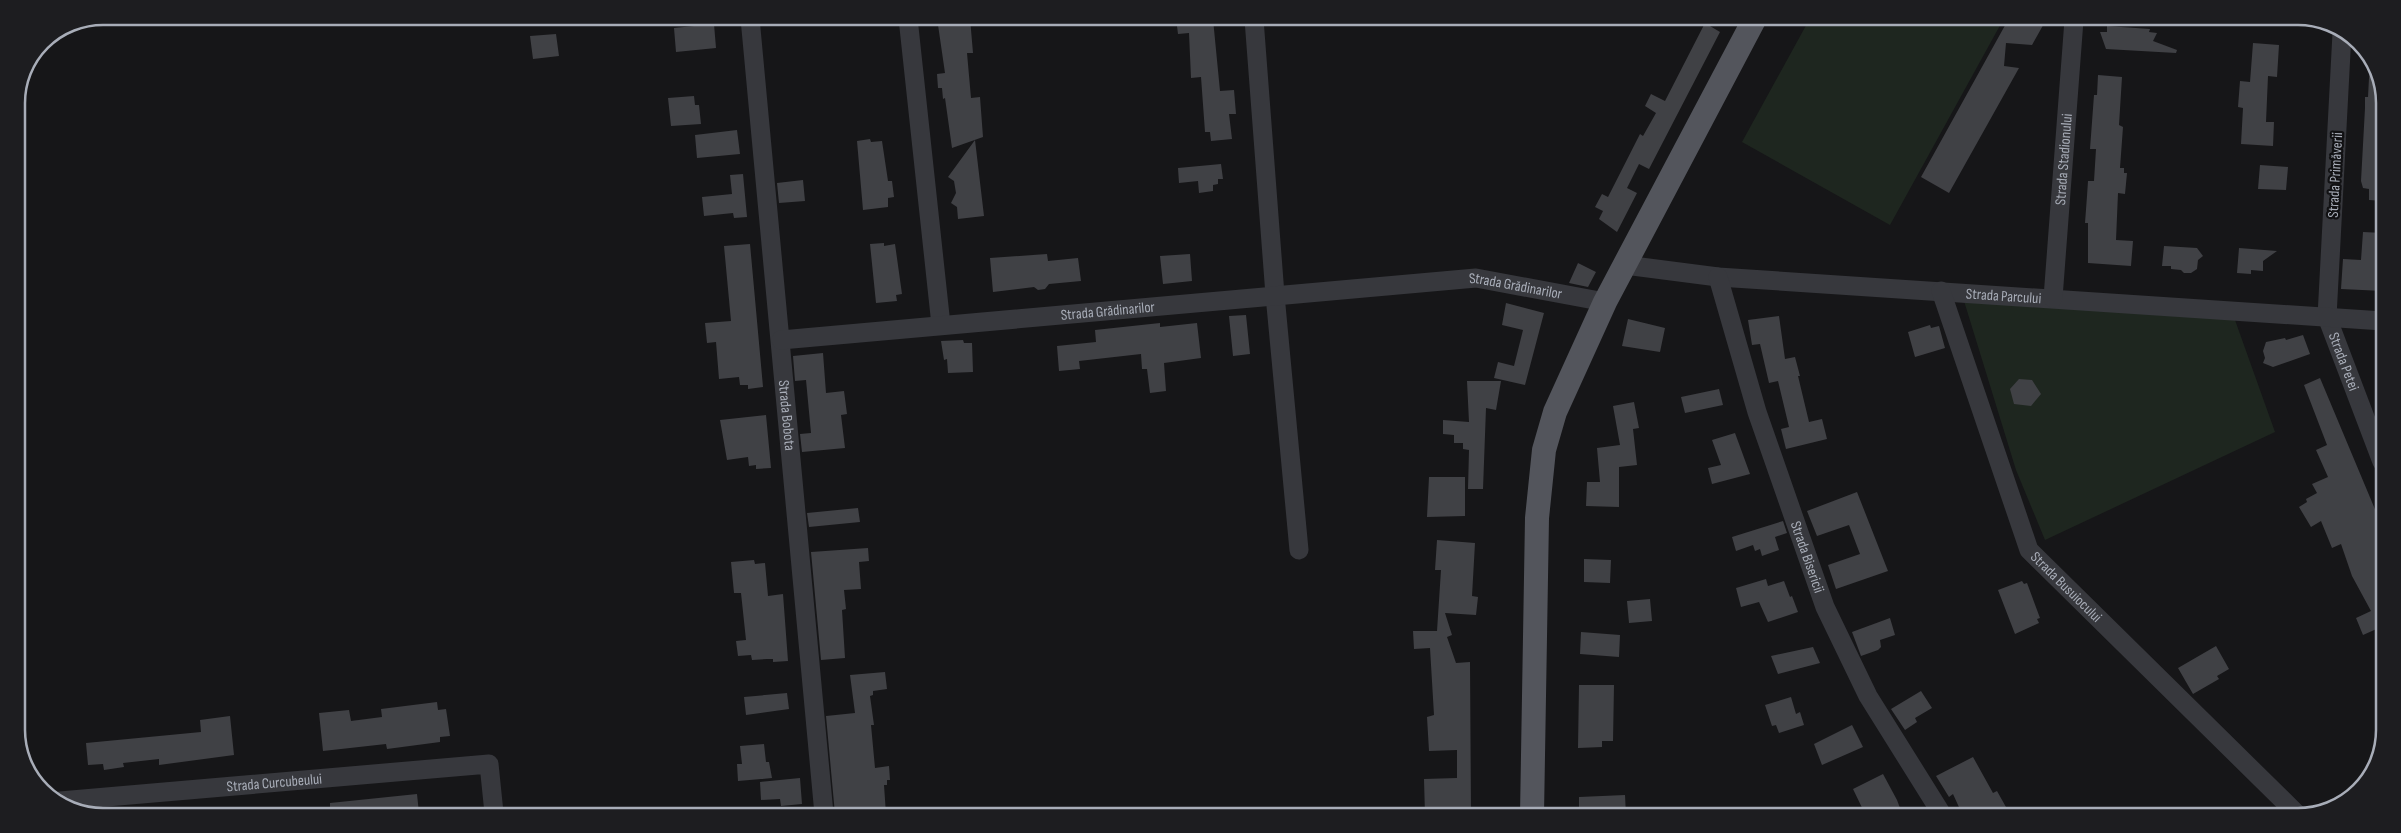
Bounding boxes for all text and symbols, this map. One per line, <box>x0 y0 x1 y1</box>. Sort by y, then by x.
street label: Strada Stadionului <box>2051 113 2077 206</box>
street label: Strada Primăverii <box>2324 132 2347 218</box>
street label: Strada Grădinarilor <box>1468 269 1564 304</box>
street label: Strada Parcului <box>1965 284 2042 308</box>
street label: Strada Grădinarilor <box>1060 298 1156 325</box>
street label: Strada Petei <box>2324 330 2363 394</box>
street label: Strada Bobota <box>774 379 799 452</box>
street label: Strada Bisericii <box>1786 519 1828 596</box>
street label: Strada Busuiocului <box>2026 548 2106 627</box>
street label: Strada Curcubeului <box>226 769 323 797</box>

